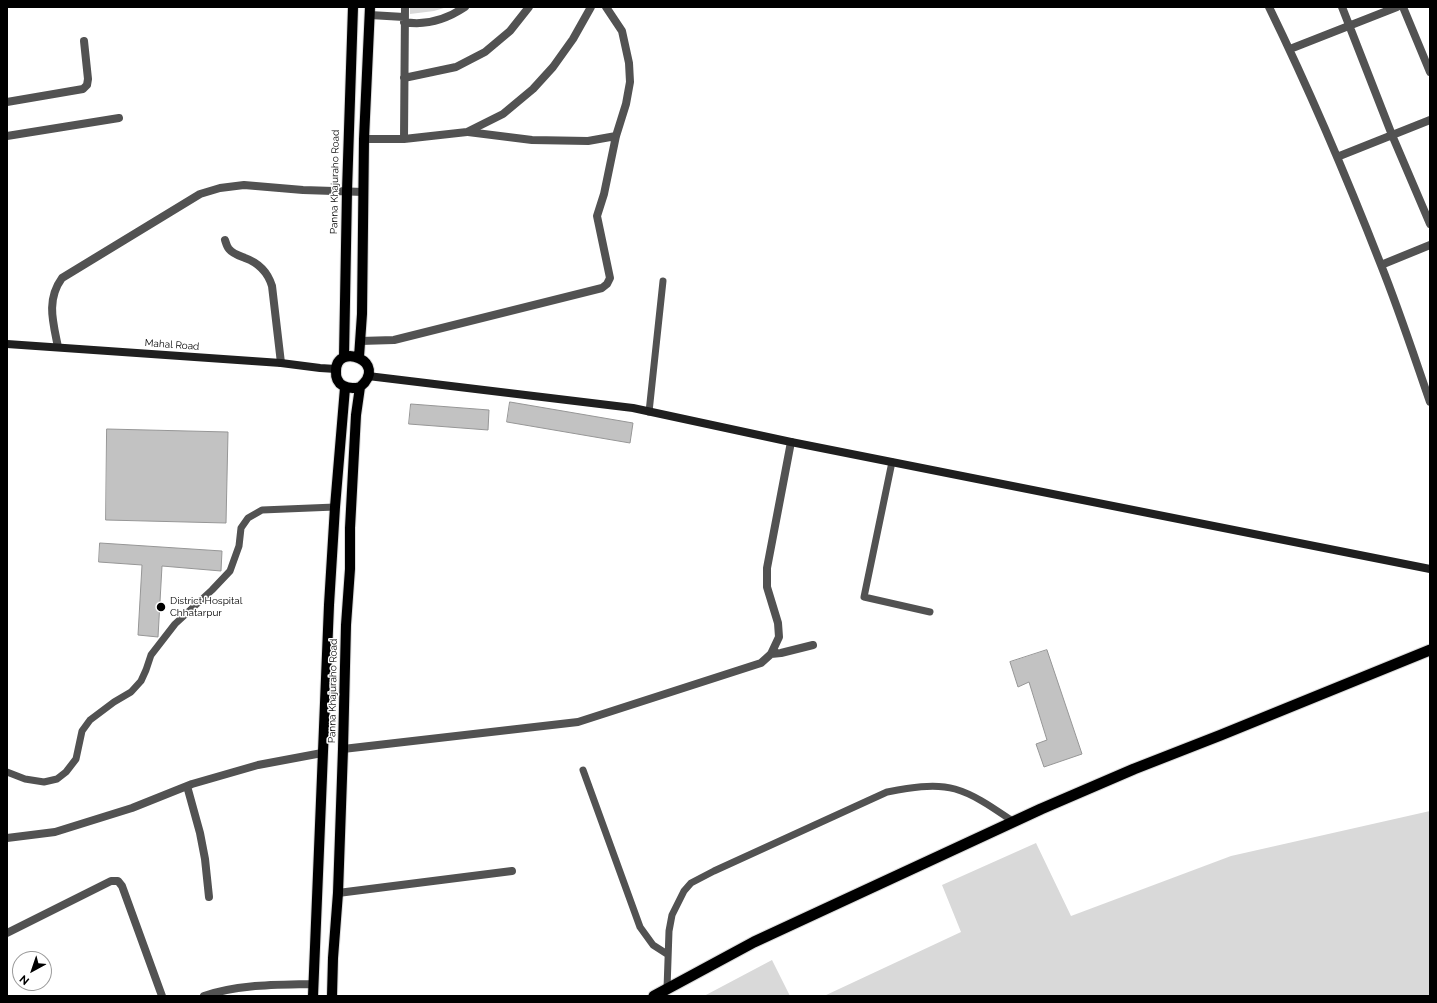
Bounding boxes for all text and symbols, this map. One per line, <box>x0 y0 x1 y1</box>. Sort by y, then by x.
street label: Panna Khajuraho Road <box>328 130 342 234</box>
street label: Mahal Road <box>144 337 200 353</box>
place label: District Hospital Chhatarpur <box>170 595 243 618</box>
marker: District Hospital Chhatarpur <box>155 601 167 613</box>
street label: Panna Khajuraho Road <box>326 639 340 743</box>
north arrow <box>12 951 52 991</box>
text: N <box>17 972 32 987</box>

